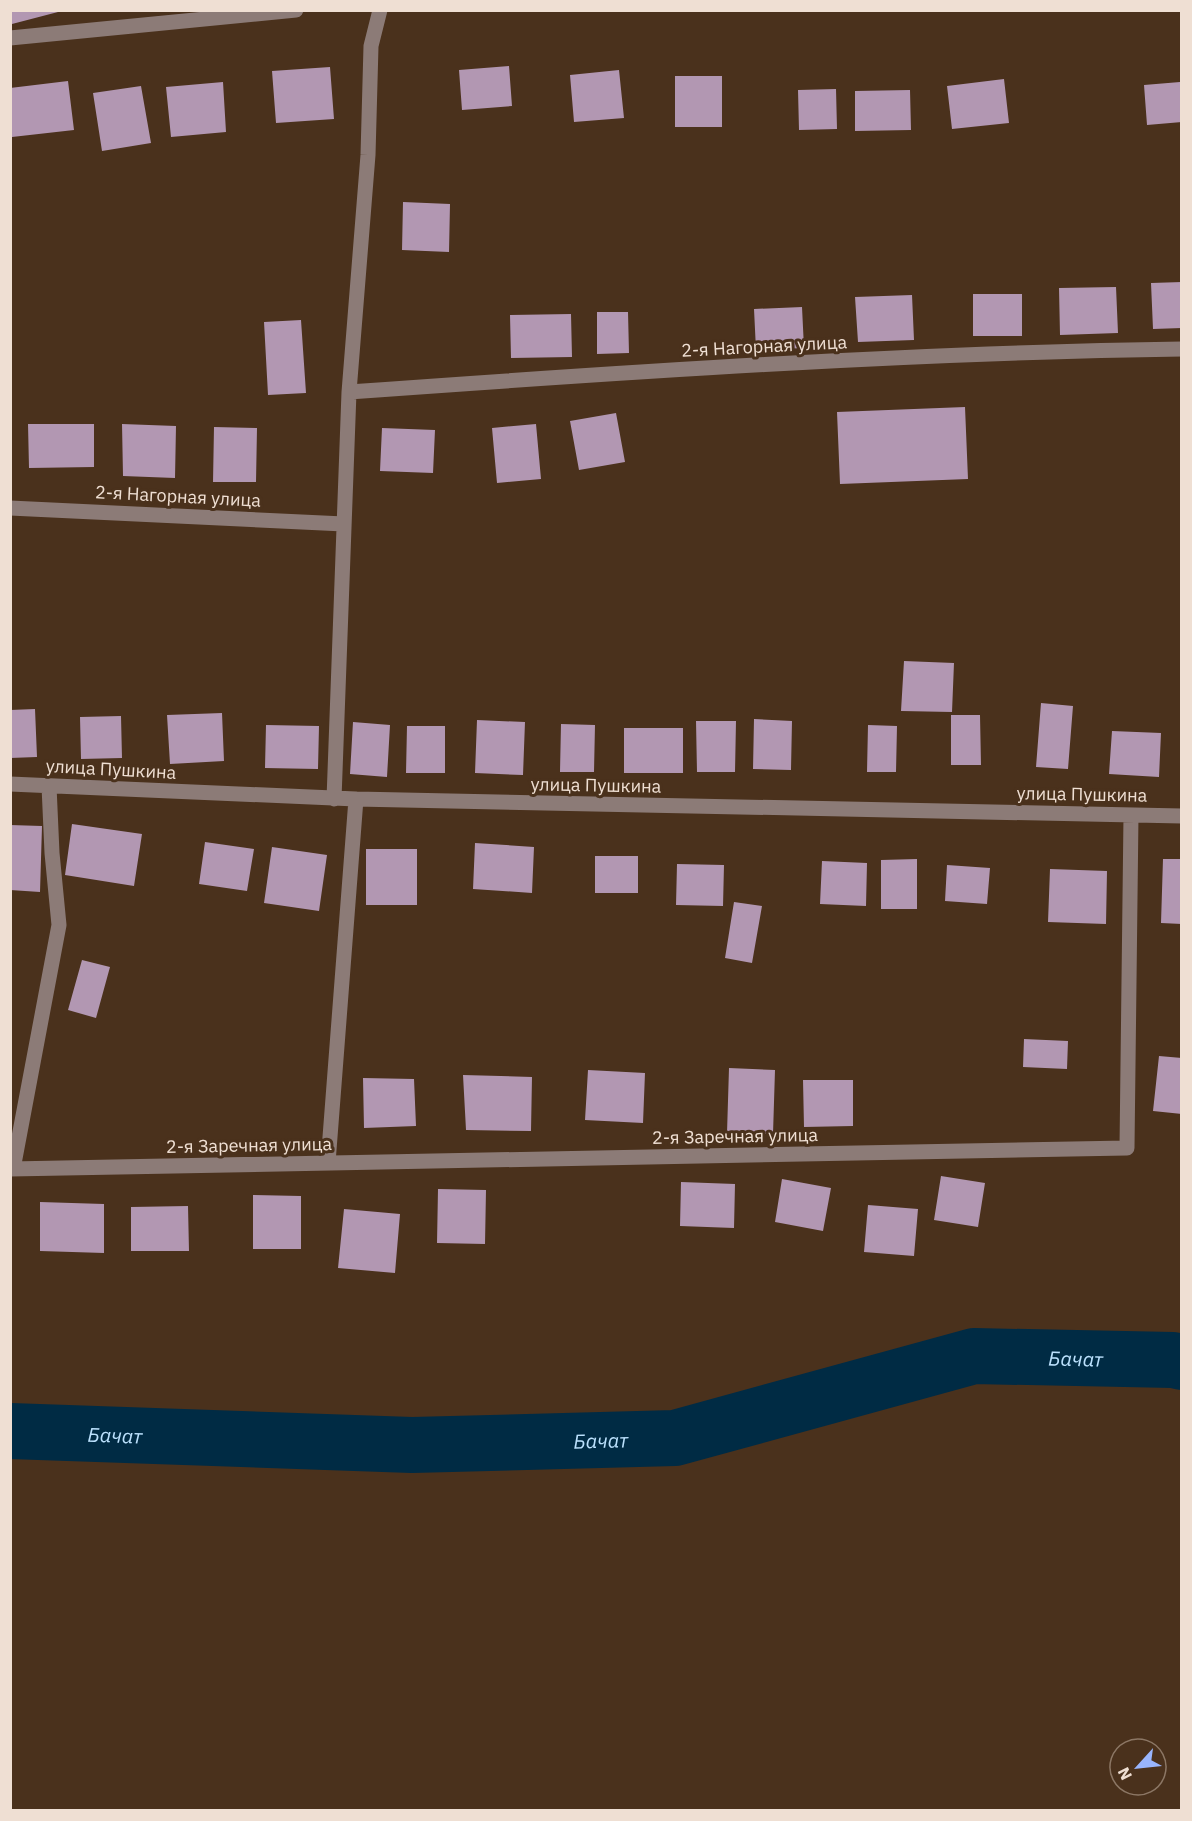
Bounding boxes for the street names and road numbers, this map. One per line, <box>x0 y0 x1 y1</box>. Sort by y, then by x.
street label: 2-я Нагорная улица <box>680 330 848 362</box>
street label: 2-я Нагорная улица <box>94 480 262 512</box>
street label: улица Пушкина <box>45 754 177 784</box>
street label: улица Пушкина <box>531 772 662 798</box>
street label: улица Пушкина <box>1017 781 1148 807</box>
street label: 2-я Заречная улица <box>652 1123 819 1149</box>
street label: 2-я Заречная улица <box>166 1132 333 1158</box>

